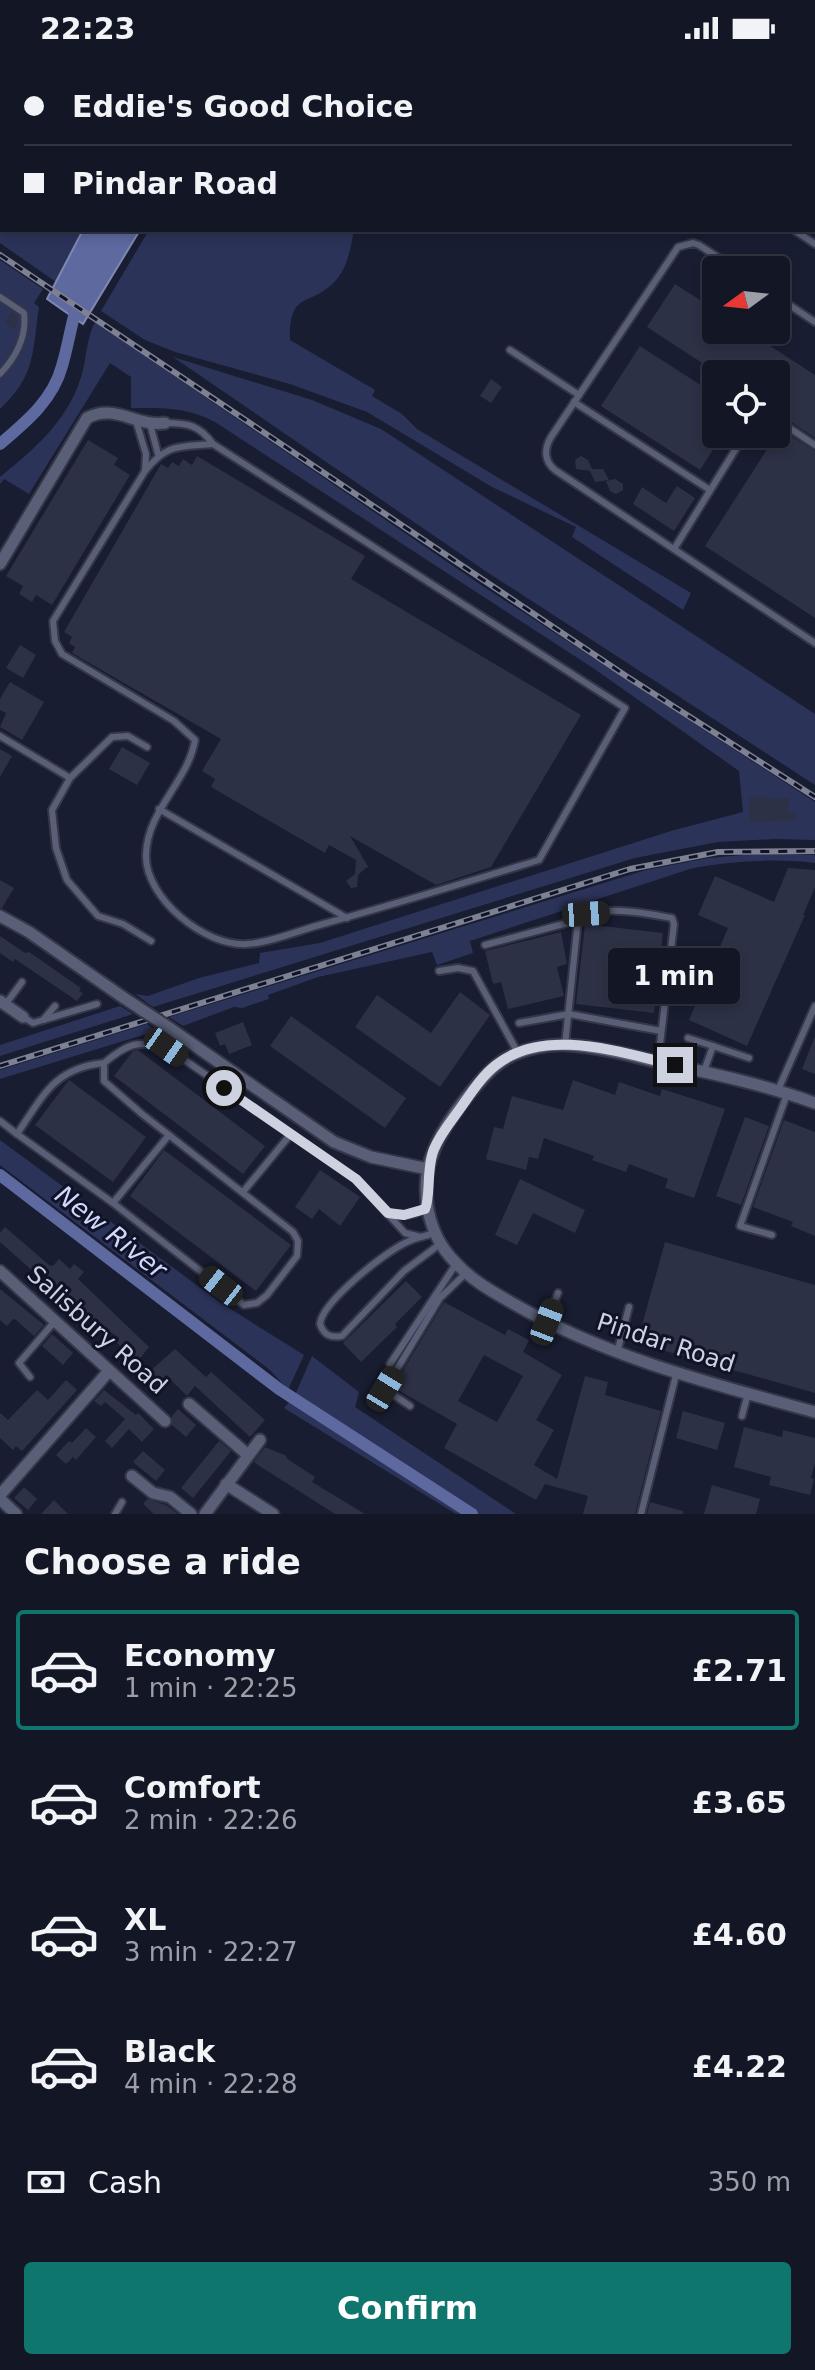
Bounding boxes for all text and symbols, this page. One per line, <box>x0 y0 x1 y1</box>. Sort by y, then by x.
text: 22:23 <box>40 11 136 46</box>
text: Eddie's Good Choice <box>72 89 414 124</box>
text: Pindar Road <box>72 166 278 201</box>
north arrow <box>702 256 790 344</box>
map controls <box>702 256 790 448</box>
button: locate <box>702 360 790 448</box>
car <box>561 900 611 928</box>
callout: 1 min <box>609 949 741 1005</box>
text: 1 min <box>633 961 715 991</box>
car <box>139 1023 193 1071</box>
route end <box>657 1047 693 1083</box>
route start <box>206 1070 242 1106</box>
water label: New River <box>50 1179 174 1286</box>
street label: Salisbury Road <box>21 1260 173 1400</box>
car <box>195 1262 247 1310</box>
car <box>527 1295 567 1349</box>
street label: Pindar Road <box>593 1308 739 1378</box>
car <box>362 1362 408 1416</box>
text: Choose a ride <box>24 1541 301 1582</box>
icon: car <box>28 1634 100 1706</box>
text: Economy <box>124 1638 276 1673</box>
text: £2.71 <box>692 1653 787 1688</box>
text: 1 min · 22:25 <box>124 1673 298 1703</box>
icon: car <box>28 1766 100 1838</box>
text: Comfort <box>124 1770 261 1805</box>
text: £3.65 <box>692 1785 787 1820</box>
text: 2 min · 22:26 <box>124 1805 298 1835</box>
icon: car <box>28 1898 100 1970</box>
text: XL <box>124 1902 166 1937</box>
text: £4.60 <box>692 1917 787 1952</box>
text: 3 min · 22:27 <box>124 1937 298 1967</box>
icon: car <box>28 2030 100 2102</box>
text: Black <box>124 2034 215 2069</box>
text: £4.22 <box>692 2049 787 2084</box>
text: 4 min · 22:28 <box>124 2069 298 2099</box>
icon: cash <box>24 2160 68 2204</box>
text: Cash <box>88 2165 162 2200</box>
text: 350 m <box>708 2167 791 2197</box>
button: Confirm <box>24 2262 791 2354</box>

